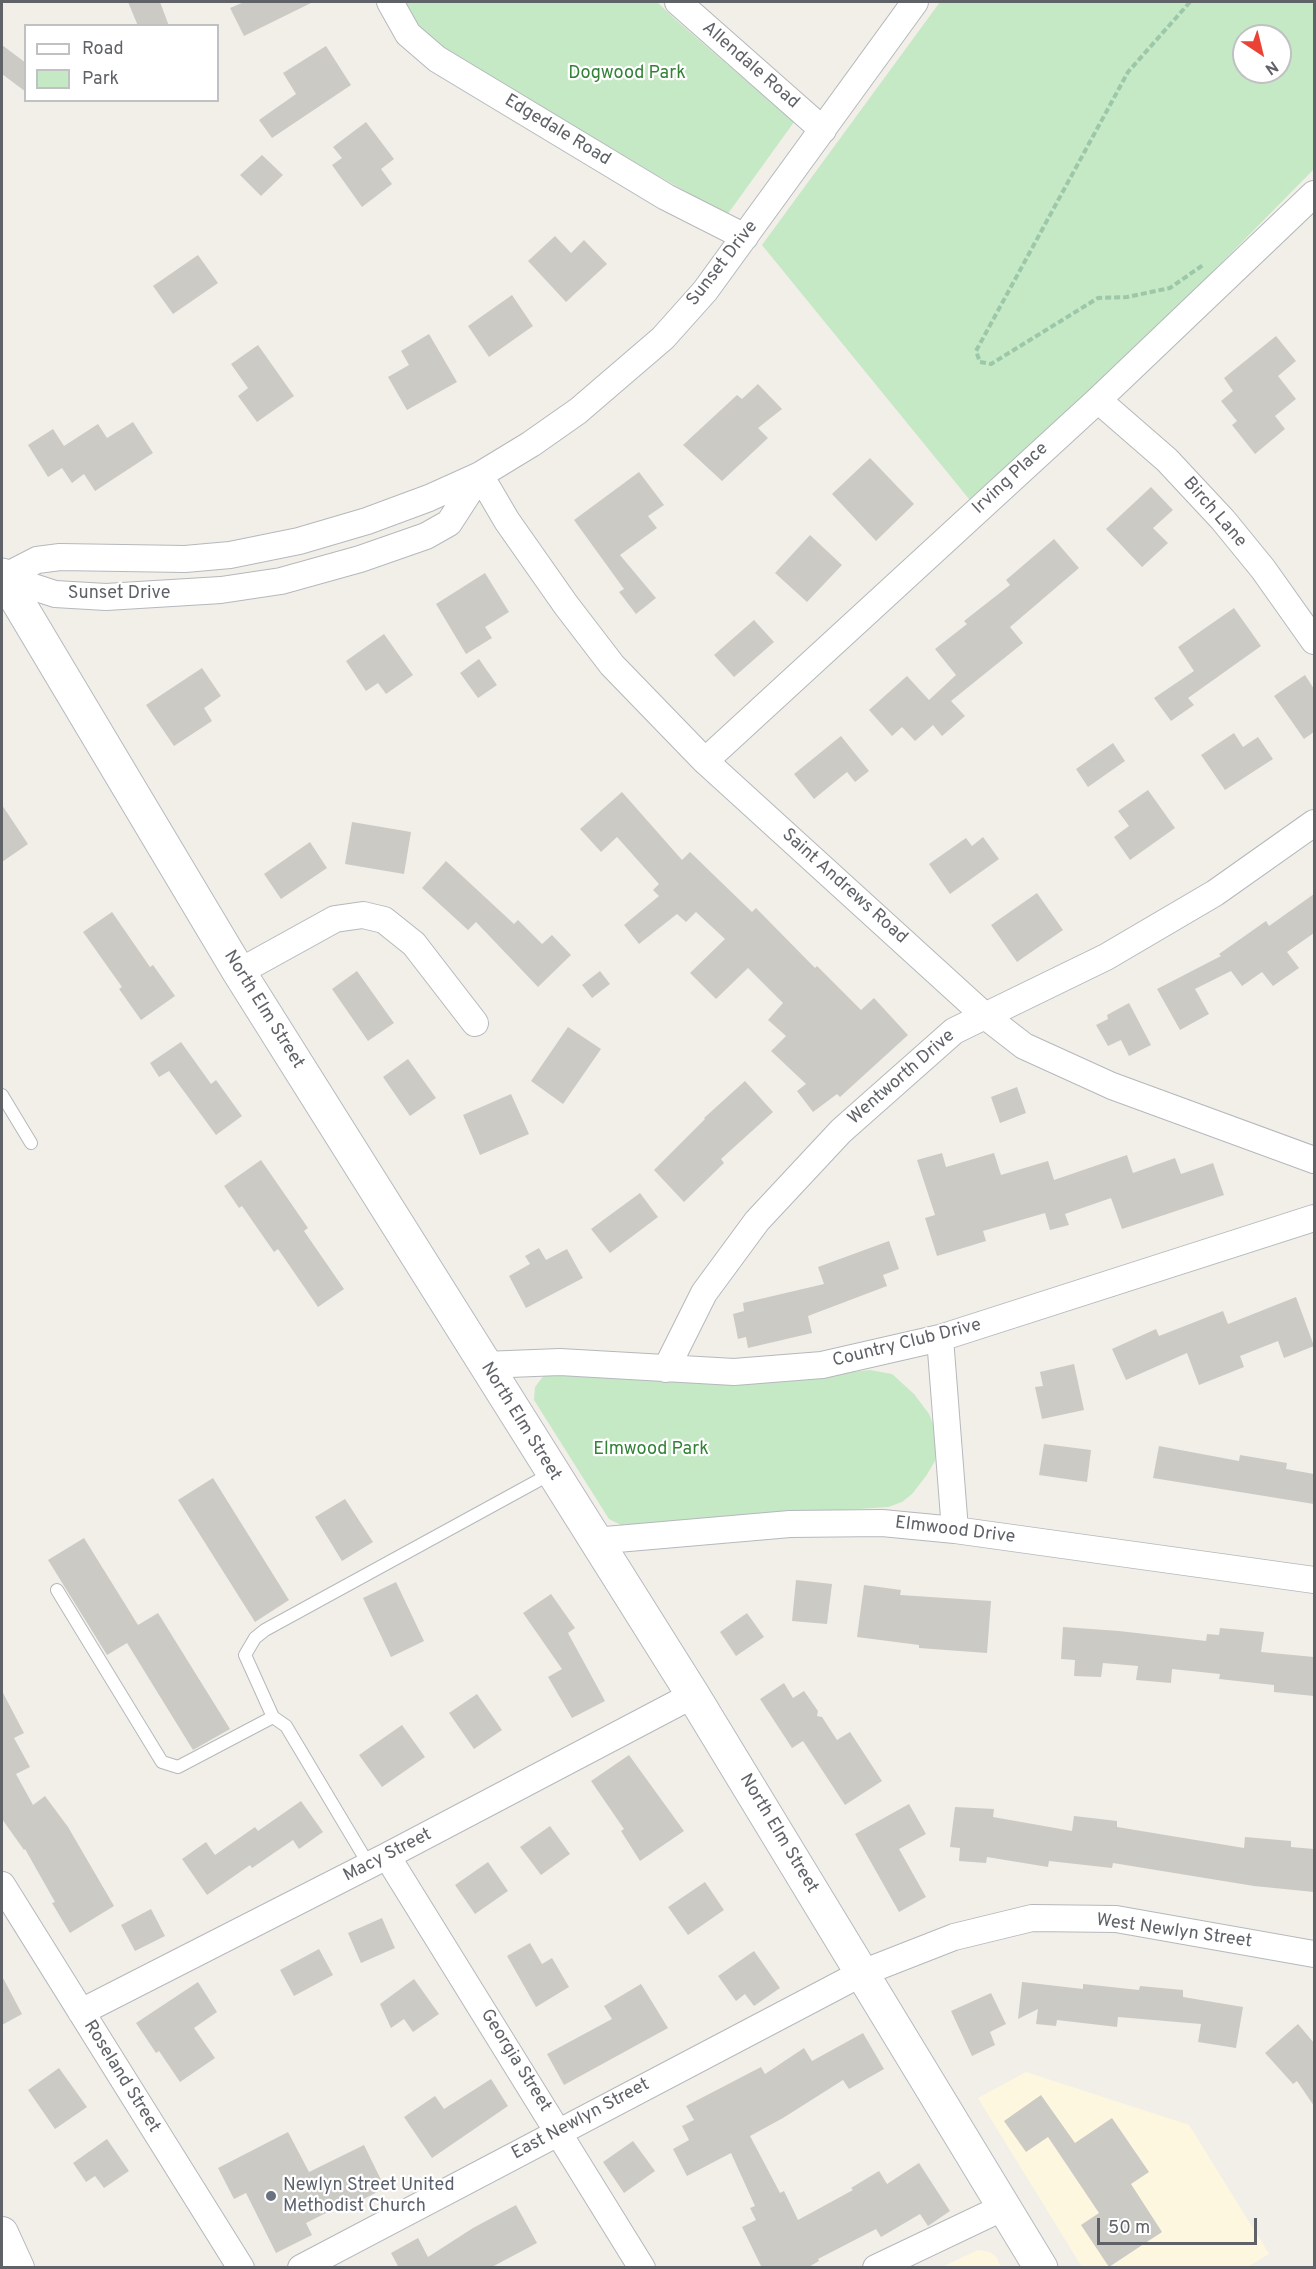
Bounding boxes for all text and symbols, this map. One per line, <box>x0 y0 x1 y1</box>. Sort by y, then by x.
street label: Allendale Road <box>697 18 803 114</box>
legend <box>24 24 219 102</box>
north arrow <box>1232 24 1292 84</box>
text: Road <box>82 38 124 61</box>
text: N <box>1261 56 1282 79</box>
park label: Dogwood Park <box>568 63 686 85</box>
text: Park <box>82 68 119 91</box>
street label: Edgedale Road <box>500 91 614 171</box>
street label: Sunset Drive <box>683 217 763 311</box>
street label: Irving Place <box>969 439 1053 519</box>
street label: Birch Lane <box>1178 473 1250 553</box>
street label: Sunset Drive <box>68 583 170 605</box>
street label: Saint Andrews Road <box>777 825 911 949</box>
street label: North Elm Street <box>218 947 308 1073</box>
street label: Wentworth Drive <box>844 1026 960 1130</box>
street label: Country Club Drive <box>830 1315 984 1373</box>
street label: North Elm Street <box>475 1359 565 1485</box>
park label: Elmwood Park <box>593 1439 709 1461</box>
street label: Elmwood Drive <box>894 1513 1016 1549</box>
street label: North Elm Street <box>734 1770 822 1898</box>
street label: Macy Street <box>340 1825 436 1887</box>
street label: West Newlyn Street <box>1095 1910 1253 1954</box>
street label: Georgia Street <box>475 2006 555 2116</box>
street label: Roseland Street <box>78 2017 164 2137</box>
street label: East Newlyn Street <box>508 2075 654 2165</box>
place label: Newlyn Street United Methodist Church <box>283 2175 455 2218</box>
marker: Newlyn Street United Methodist Church <box>264 2189 278 2203</box>
scale bar <box>1100 2206 1260 2244</box>
text: 50 m <box>1108 2217 1150 2240</box>

